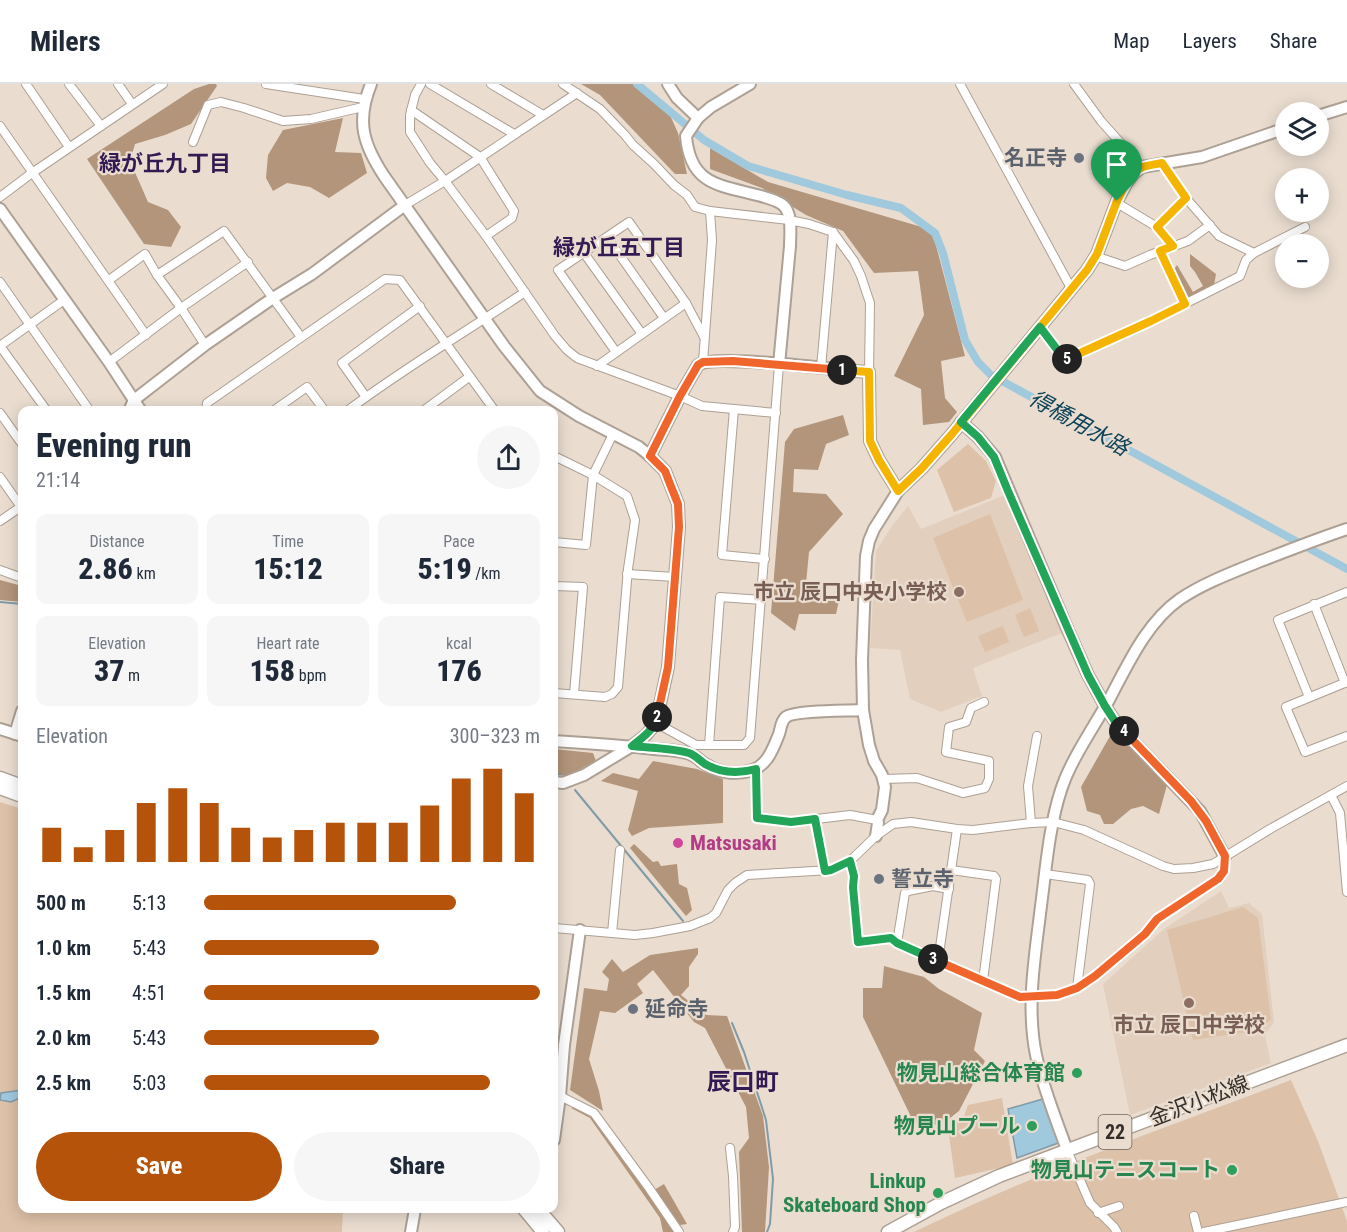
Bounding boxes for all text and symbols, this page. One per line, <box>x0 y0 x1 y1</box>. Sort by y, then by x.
text: Milers <box>30 25 101 58</box>
text: Map <box>1113 29 1150 53</box>
text: Layers <box>1183 29 1237 53</box>
text: Share <box>1270 29 1317 53</box>
map controls <box>1275 102 1329 288</box>
button: layers <box>1275 102 1329 156</box>
pin <box>1091 139 1142 201</box>
place label: 名正寺 <box>1004 146 1067 170</box>
icon: arrive <box>1100 148 1133 181</box>
district label: 緑が丘九丁目 <box>99 151 231 176</box>
marker: 名正寺 <box>1072 151 1086 165</box>
button: + <box>1275 168 1329 222</box>
button: − <box>1275 234 1329 288</box>
district label: 緑が丘五丁目 <box>553 235 685 260</box>
pin: 5 <box>1052 344 1082 374</box>
text: 5 <box>1063 349 1071 368</box>
pin: 1 <box>827 355 857 385</box>
text: 1 <box>838 360 846 379</box>
water label: 得橋用水路 <box>1025 385 1135 462</box>
text: Evening run <box>36 426 192 465</box>
button: share <box>477 426 540 489</box>
text: 21:14 <box>36 468 80 492</box>
text: Distance <box>89 532 145 551</box>
text: Time <box>272 532 304 551</box>
text: Pace <box>443 532 475 551</box>
text: 2.86 <box>78 551 133 586</box>
text: 15:12 <box>253 551 323 586</box>
text: 5:19 <box>417 551 472 586</box>
text: km <box>133 564 156 583</box>
text: /km <box>472 564 501 583</box>
place label: 市立 辰口中央小学校 <box>753 580 947 604</box>
marker: 市立 辰口中央小学校 <box>952 585 966 599</box>
text: Elevation <box>88 634 146 653</box>
text: Heart rate <box>256 634 320 653</box>
text: kcal <box>446 634 472 653</box>
text: 37 <box>94 653 124 688</box>
text: 158 <box>249 653 295 688</box>
text: 176 <box>436 653 482 688</box>
text: m <box>124 666 140 685</box>
text: bpm <box>295 666 327 685</box>
pin: 2 <box>642 702 672 732</box>
text: 2 <box>653 707 661 726</box>
pin: 4 <box>1109 716 1139 746</box>
text: 4 <box>1120 721 1128 740</box>
text: Elevation <box>36 724 108 748</box>
text: 300–323 m <box>450 724 540 748</box>
place label: Matsusaki <box>690 831 777 855</box>
marker: Matsusaki <box>671 836 685 850</box>
place label: 誓立寺 <box>891 867 954 891</box>
marker: 誓立寺 <box>872 872 886 886</box>
text: 500 m <box>36 891 86 915</box>
text: 5:13 <box>132 891 166 915</box>
text: 1.0 km <box>36 936 91 960</box>
text: 5:43 <box>132 936 166 960</box>
pin: 3 <box>918 944 948 974</box>
text: 3 <box>929 949 937 968</box>
text: 1.5 km <box>36 981 91 1005</box>
text: 4:51 <box>132 981 166 1005</box>
marker: 市立 辰口中学校 <box>1182 996 1196 1010</box>
place label: 延命寺 <box>645 997 708 1021</box>
marker: 延命寺 <box>626 1002 640 1016</box>
place label: 市立 辰口中学校 <box>1113 1013 1265 1037</box>
text: 2.0 km <box>36 1026 91 1050</box>
text: 5:43 <box>132 1026 166 1050</box>
place label: 物見山総合体育館 <box>897 1061 1065 1085</box>
marker: 物見山総合体育館 <box>1070 1066 1084 1080</box>
district label: 辰口町 <box>707 1068 779 1096</box>
text: 2.5 km <box>36 1071 91 1095</box>
text: 5:03 <box>132 1071 166 1095</box>
street label: 金沢小松線 <box>1146 1071 1252 1131</box>
place label: 物見山プール <box>894 1114 1020 1138</box>
road number: 22 <box>1098 1115 1132 1149</box>
marker: 物見山プール <box>1025 1119 1039 1133</box>
button: Save <box>36 1132 282 1201</box>
button: Share <box>294 1132 540 1201</box>
place label: 物見山テニスコート <box>1031 1158 1220 1182</box>
marker: 物見山テニスコート <box>1225 1163 1239 1177</box>
place label: Linkup Skateboard Shop <box>783 1169 926 1217</box>
marker: Linkup Skateboard Shop <box>931 1186 945 1200</box>

